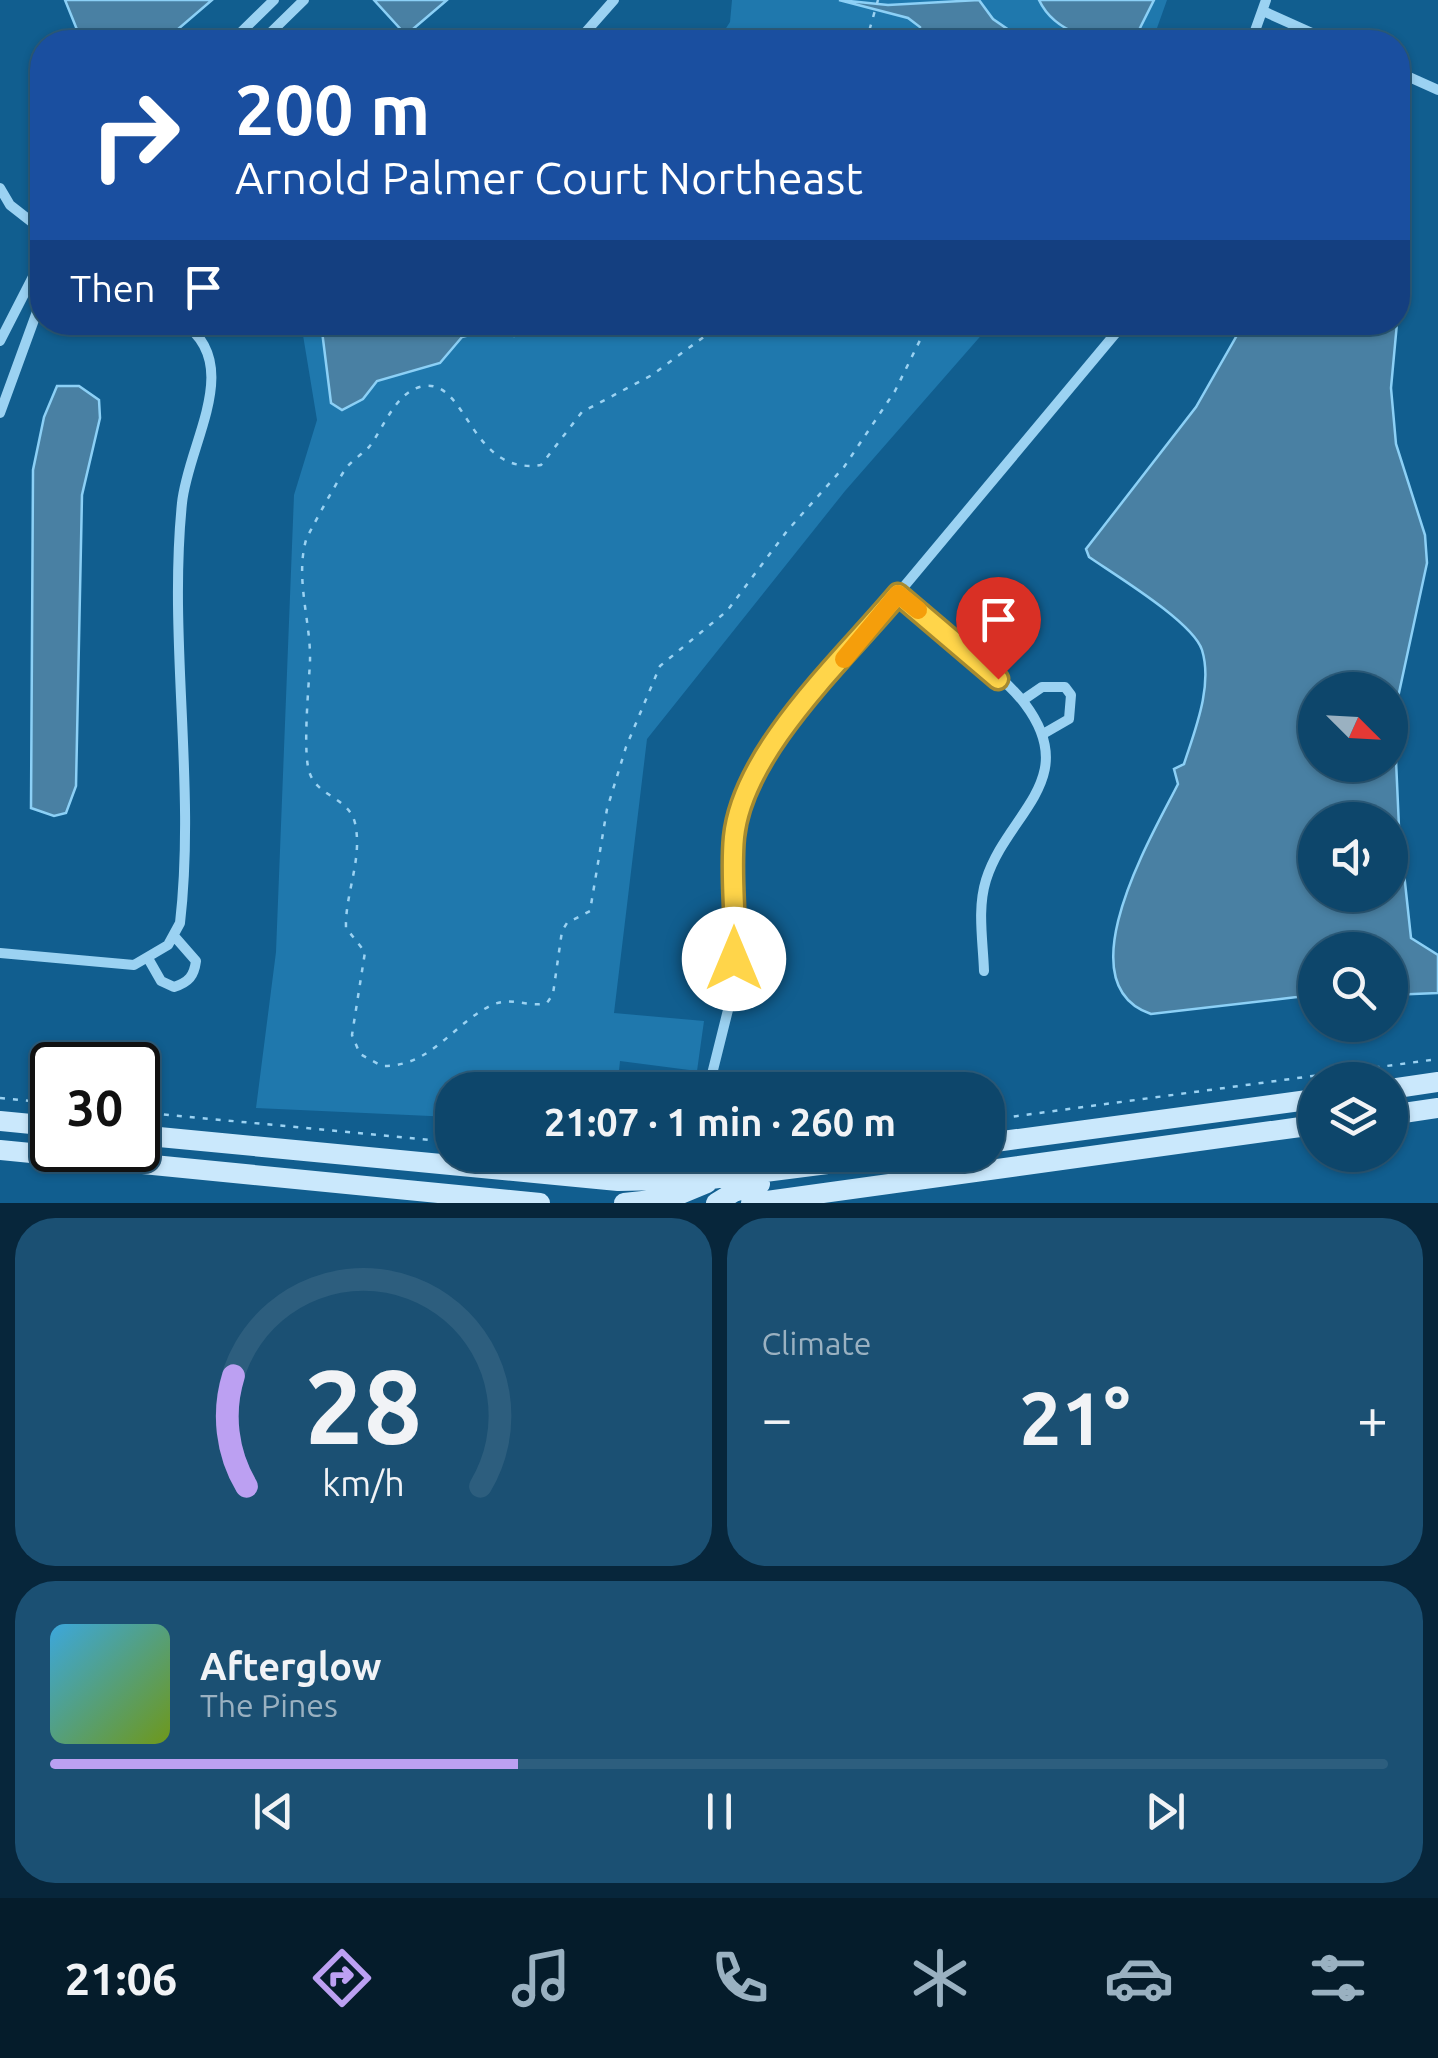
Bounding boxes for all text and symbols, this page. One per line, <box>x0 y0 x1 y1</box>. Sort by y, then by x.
icon: right <box>70 70 200 200</box>
text: 200 m <box>235 70 430 148</box>
text: Arnold Palmer Court Northeast <box>235 152 863 203</box>
icon: arrive <box>176 260 231 315</box>
text: Then <box>70 267 156 309</box>
pin <box>956 577 1041 680</box>
icon: arrive <box>971 592 1026 647</box>
north arrow <box>1298 672 1408 782</box>
map controls <box>1298 672 1408 1172</box>
button: sound <box>1298 802 1408 912</box>
position arrow <box>682 907 786 1011</box>
button: search <box>1298 932 1408 1042</box>
speed limit sign: 30 <box>30 1042 160 1172</box>
button: layers <box>1298 1062 1408 1172</box>
text: 21:07 · 1 min · 260 m <box>544 1101 896 1143</box>
text: Climate <box>762 1325 872 1361</box>
text: 28 <box>305 1347 422 1464</box>
text: 21° <box>1019 1375 1130 1459</box>
text: − <box>762 1387 793 1448</box>
text: + <box>1357 1387 1388 1448</box>
text: km/h <box>322 1463 405 1503</box>
text: Afterglow <box>200 1645 382 1687</box>
text: The Pines <box>200 1687 338 1723</box>
icon: previous <box>246 1784 301 1839</box>
icon: pause <box>692 1784 747 1839</box>
icon: next <box>1138 1784 1193 1839</box>
icon: directions <box>307 1943 377 2013</box>
icon: music <box>506 1943 576 2013</box>
icon: phone <box>705 1943 775 2013</box>
icon: climate <box>905 1943 975 2013</box>
icon: car <box>1104 1943 1174 2013</box>
icon: filters <box>1303 1943 1373 2013</box>
text: 21:06 <box>65 1953 177 2004</box>

